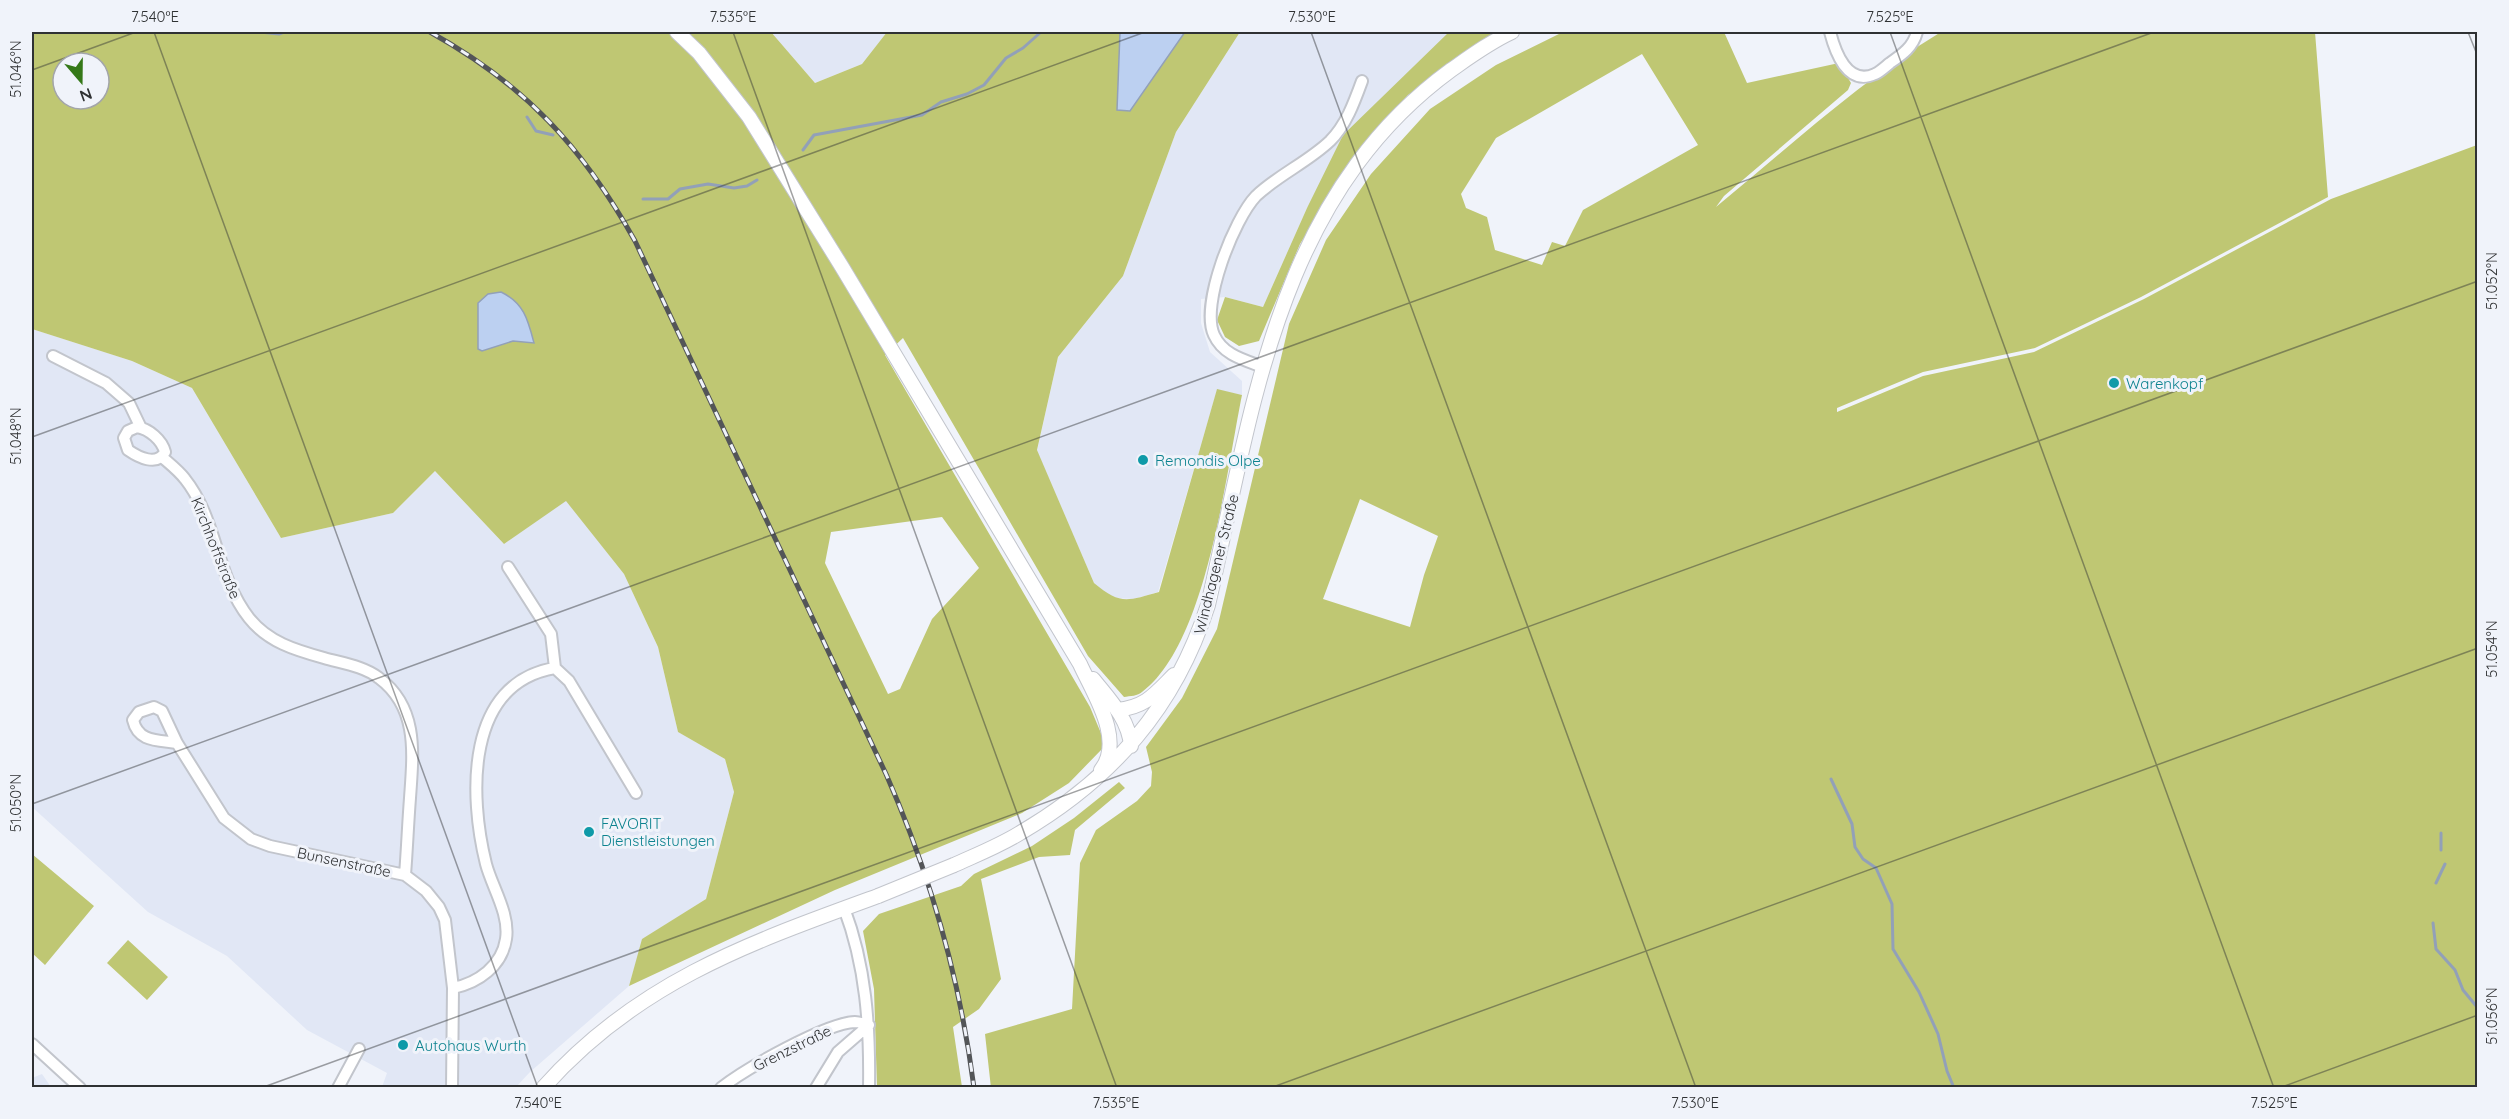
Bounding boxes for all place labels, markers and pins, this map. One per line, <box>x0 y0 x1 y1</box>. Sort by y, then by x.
place label: Warenkopf <box>2126 374 2204 393</box>
marker: Warenkopf <box>2107 376 2121 390</box>
place label: Remondis Olpe <box>1155 451 1261 470</box>
marker: Remondis Olpe <box>1136 453 1150 467</box>
place label: FAVORIT Dienstleistungen <box>601 814 715 850</box>
marker: FAVORIT Dienstleistungen <box>582 825 596 839</box>
place label: Autohaus Wurth <box>415 1036 527 1055</box>
marker: Autohaus Wurth <box>396 1038 410 1052</box>

